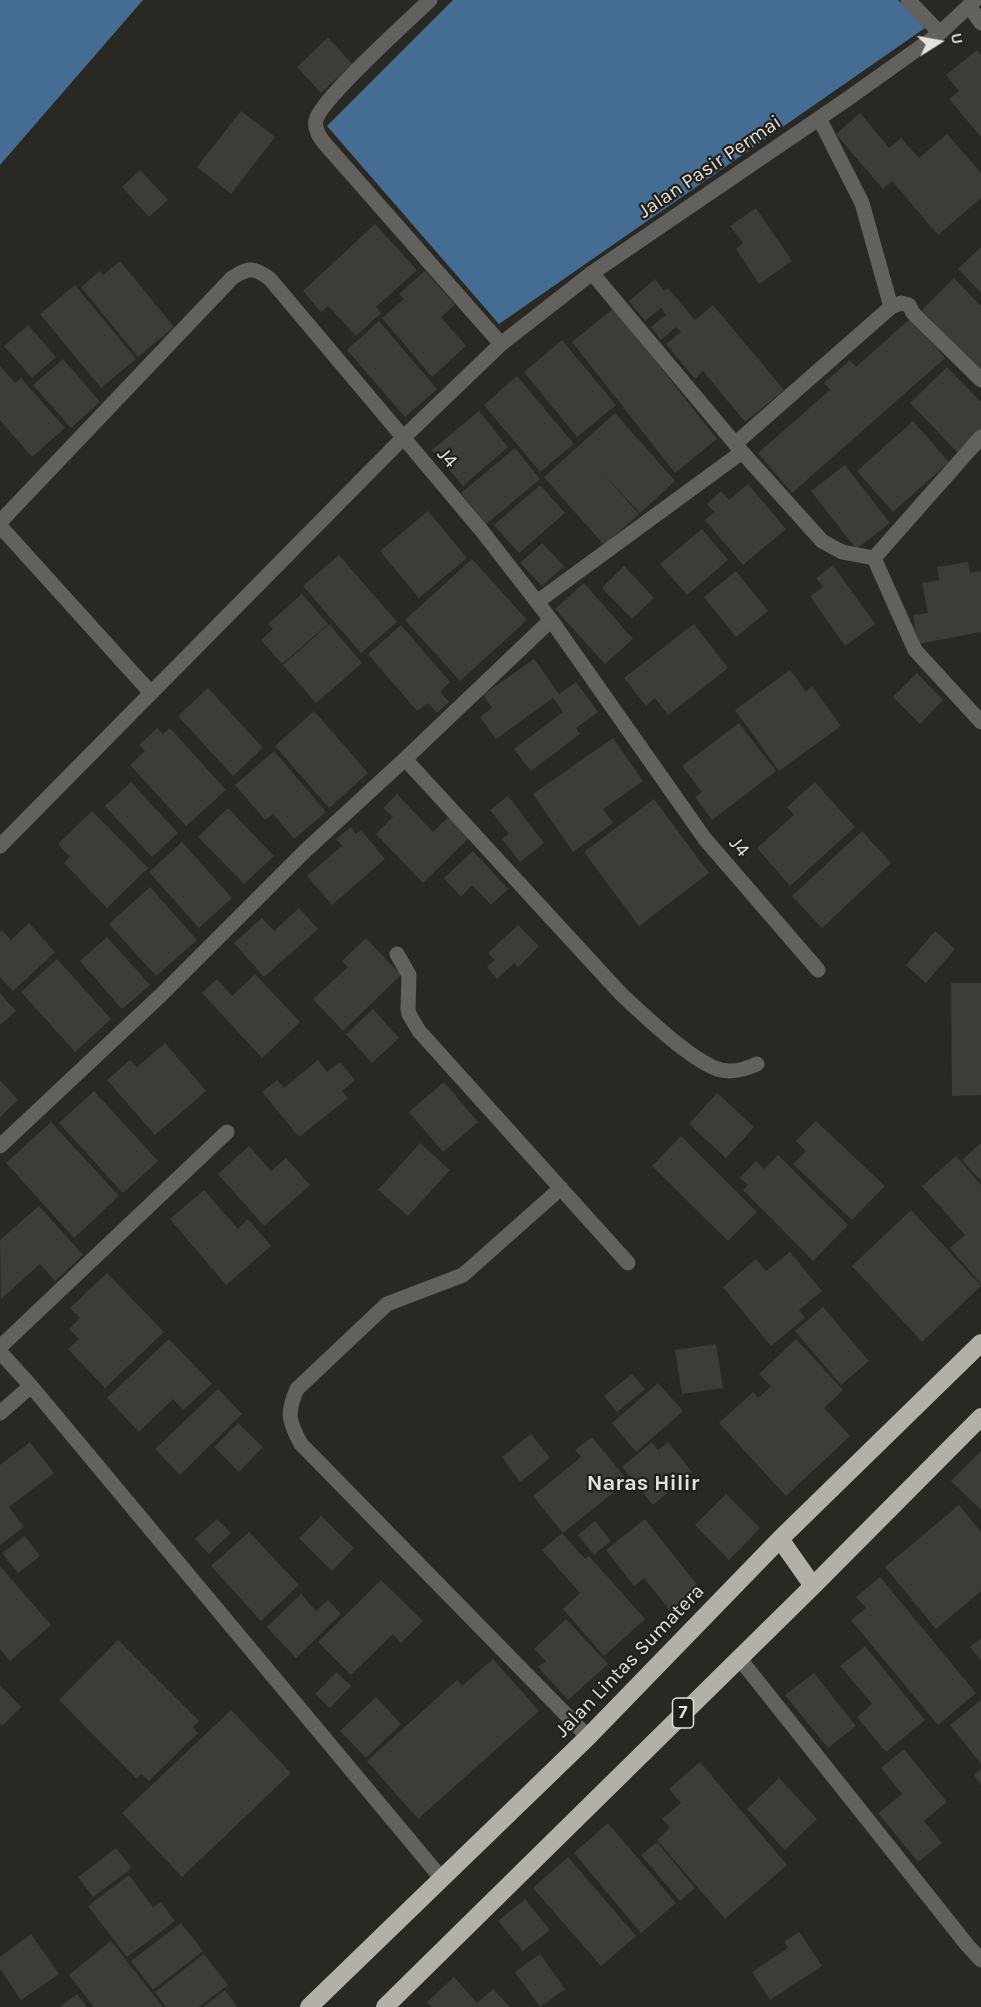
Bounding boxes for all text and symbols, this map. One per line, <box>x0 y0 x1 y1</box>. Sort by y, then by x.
north arrow <box>909 12 969 72</box>
text: U <box>947 31 968 46</box>
street label: Jalan Pasir Permai <box>634 110 786 224</box>
street label: J4 <box>432 443 462 473</box>
street label: J4 <box>724 832 754 862</box>
district label: Naras Hilir <box>587 1471 699 1497</box>
street label: Jalan Lintas Sumatera <box>551 1579 709 1743</box>
road number: 7 <box>672 1698 694 1728</box>

